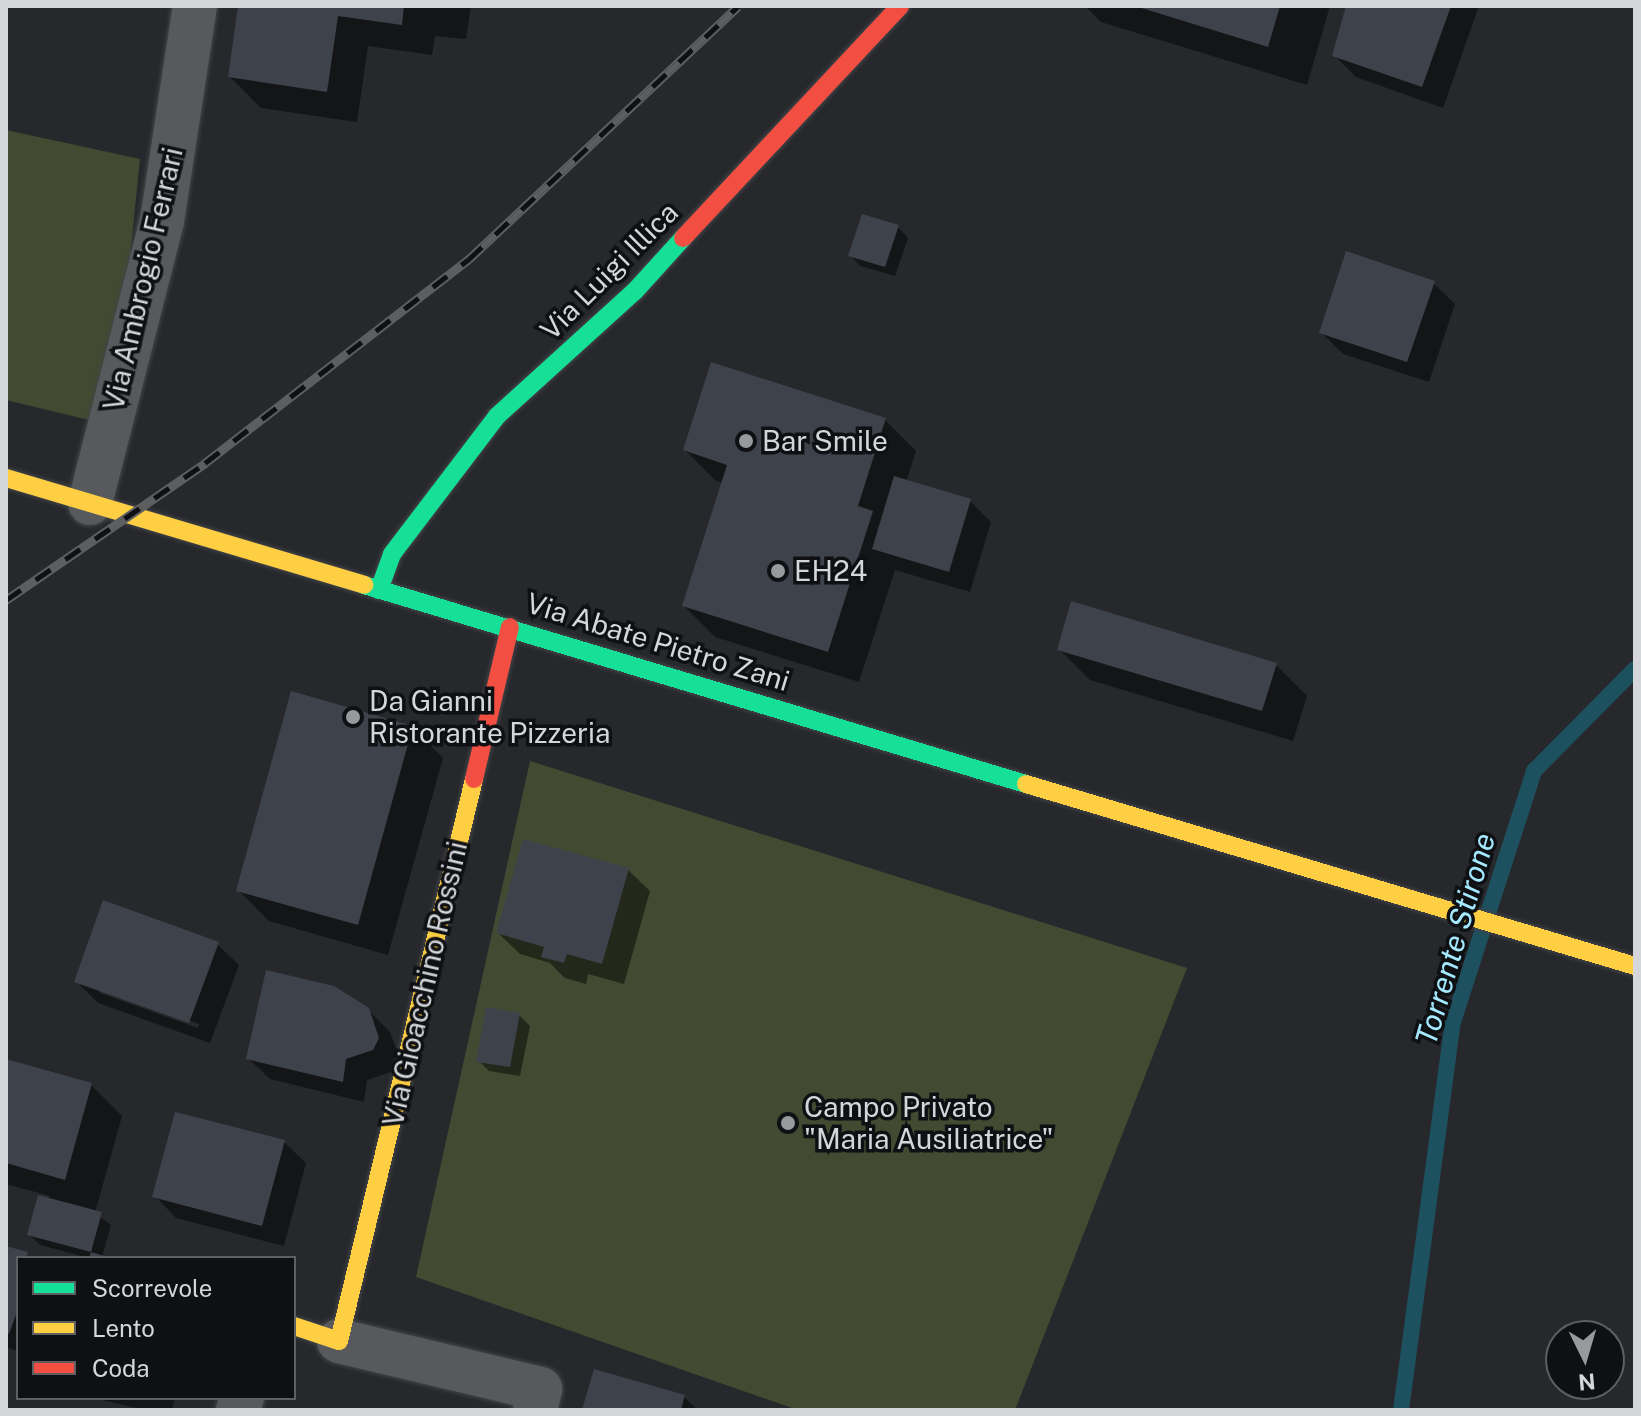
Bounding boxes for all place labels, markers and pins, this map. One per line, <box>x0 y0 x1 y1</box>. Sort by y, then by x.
place label: Bar Smile <box>762 424 888 458</box>
marker: Bar Smile <box>737 432 755 450</box>
place label: EH24 <box>794 554 867 588</box>
marker: EH24 <box>769 562 787 580</box>
place label: Da Gianni Ristorante Pizzeria <box>369 684 611 750</box>
marker: Da Gianni Ristorante Pizzeria <box>344 708 362 726</box>
place label: Campo Privato "Maria Ausiliatrice" <box>804 1090 1053 1156</box>
marker: Campo Privato "Maria Ausiliatrice" <box>779 1114 797 1132</box>

